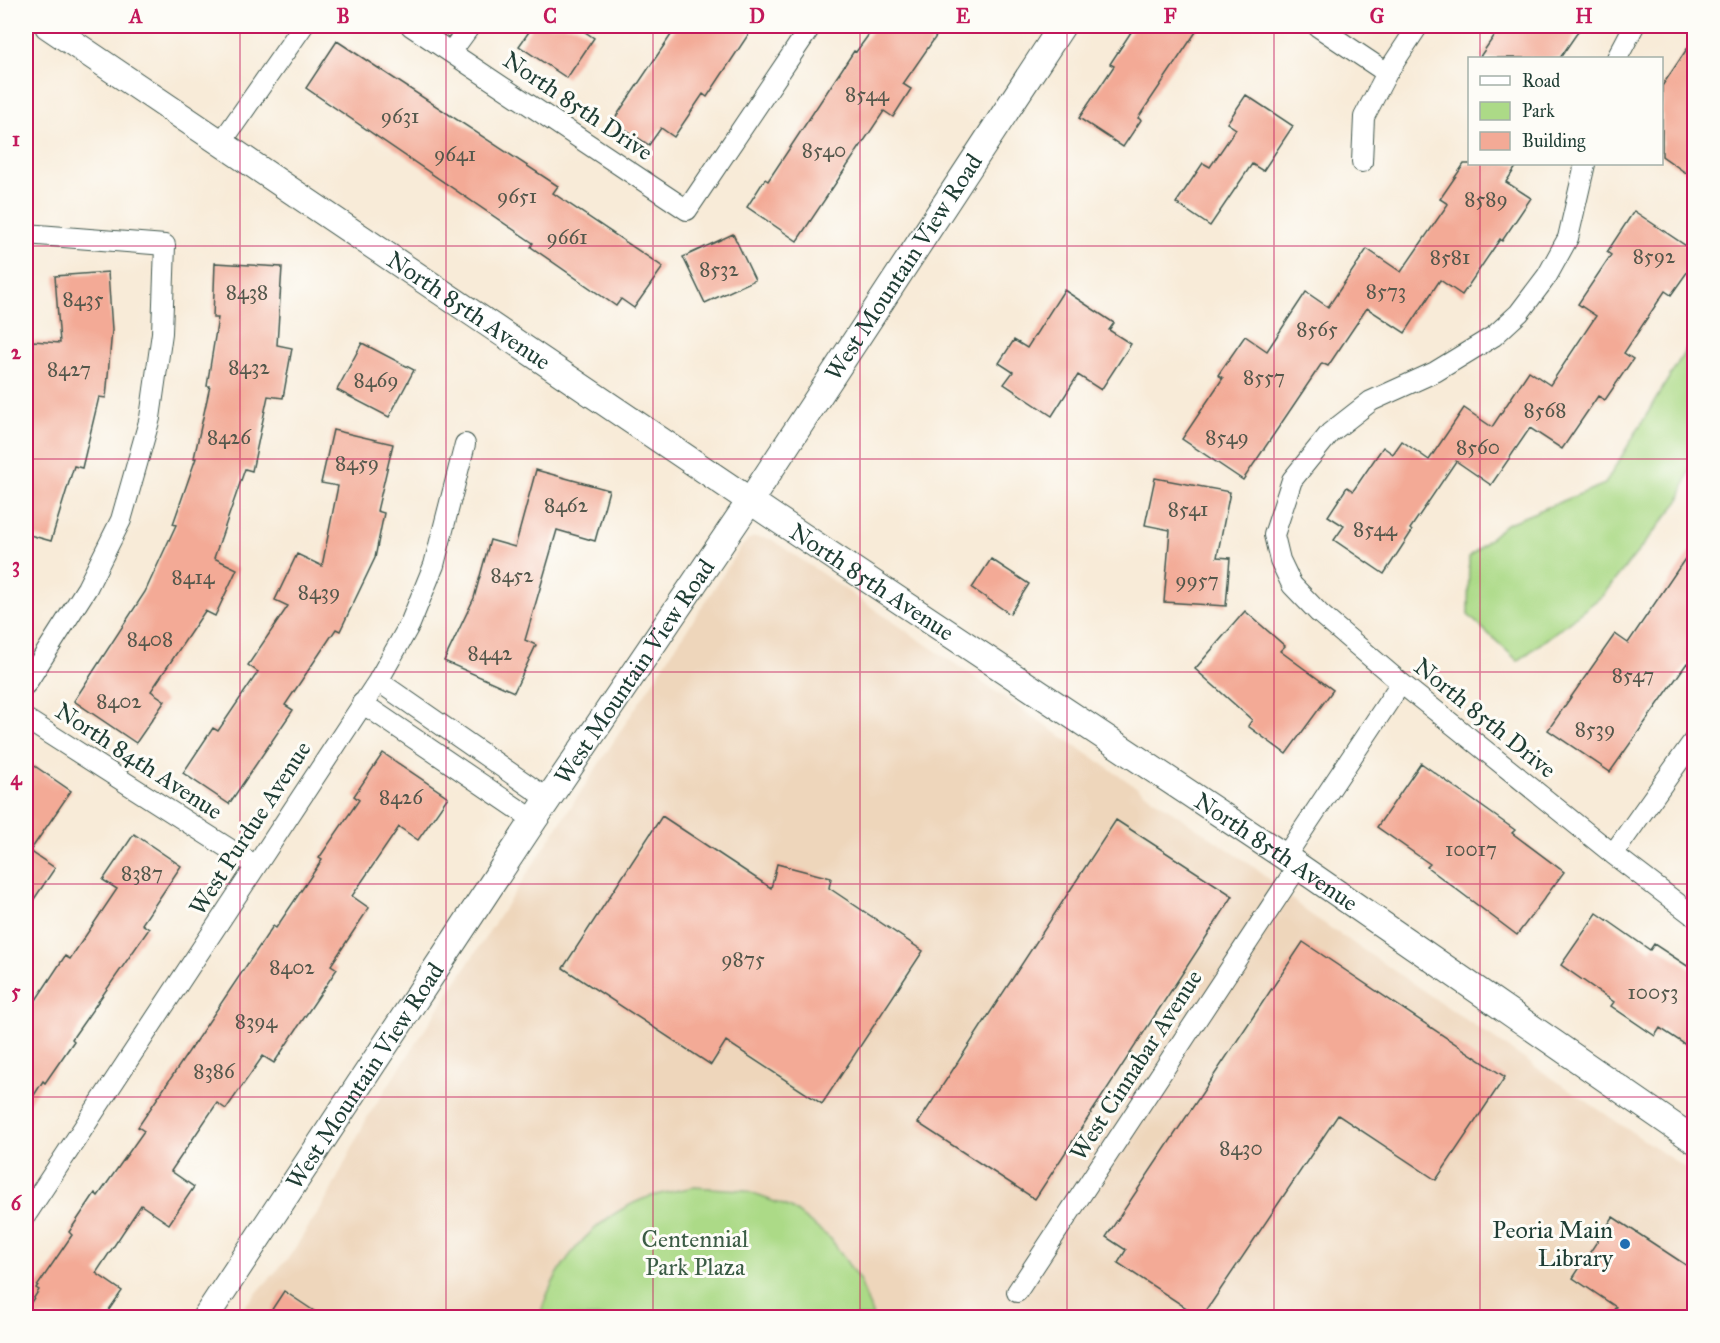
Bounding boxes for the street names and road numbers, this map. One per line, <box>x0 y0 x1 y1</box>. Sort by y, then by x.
street label: North 85th Drive <box>497 45 659 167</box>
street label: West Mountain View Road <box>818 148 989 386</box>
street label: North 85th Avenue <box>381 245 556 377</box>
street label: North 85th Avenue <box>784 517 960 648</box>
street label: West Mountain View Road <box>548 553 721 790</box>
street label: North 85th Drive <box>1408 651 1562 785</box>
street label: North 84th Avenue <box>50 696 228 826</box>
street label: West Purdue Avenue <box>182 735 318 921</box>
street label: North 85th Avenue <box>1189 786 1364 918</box>
street label: West Mountain View Road <box>279 957 450 1195</box>
street label: West Cinnabar Avenue <box>1063 964 1209 1166</box>

